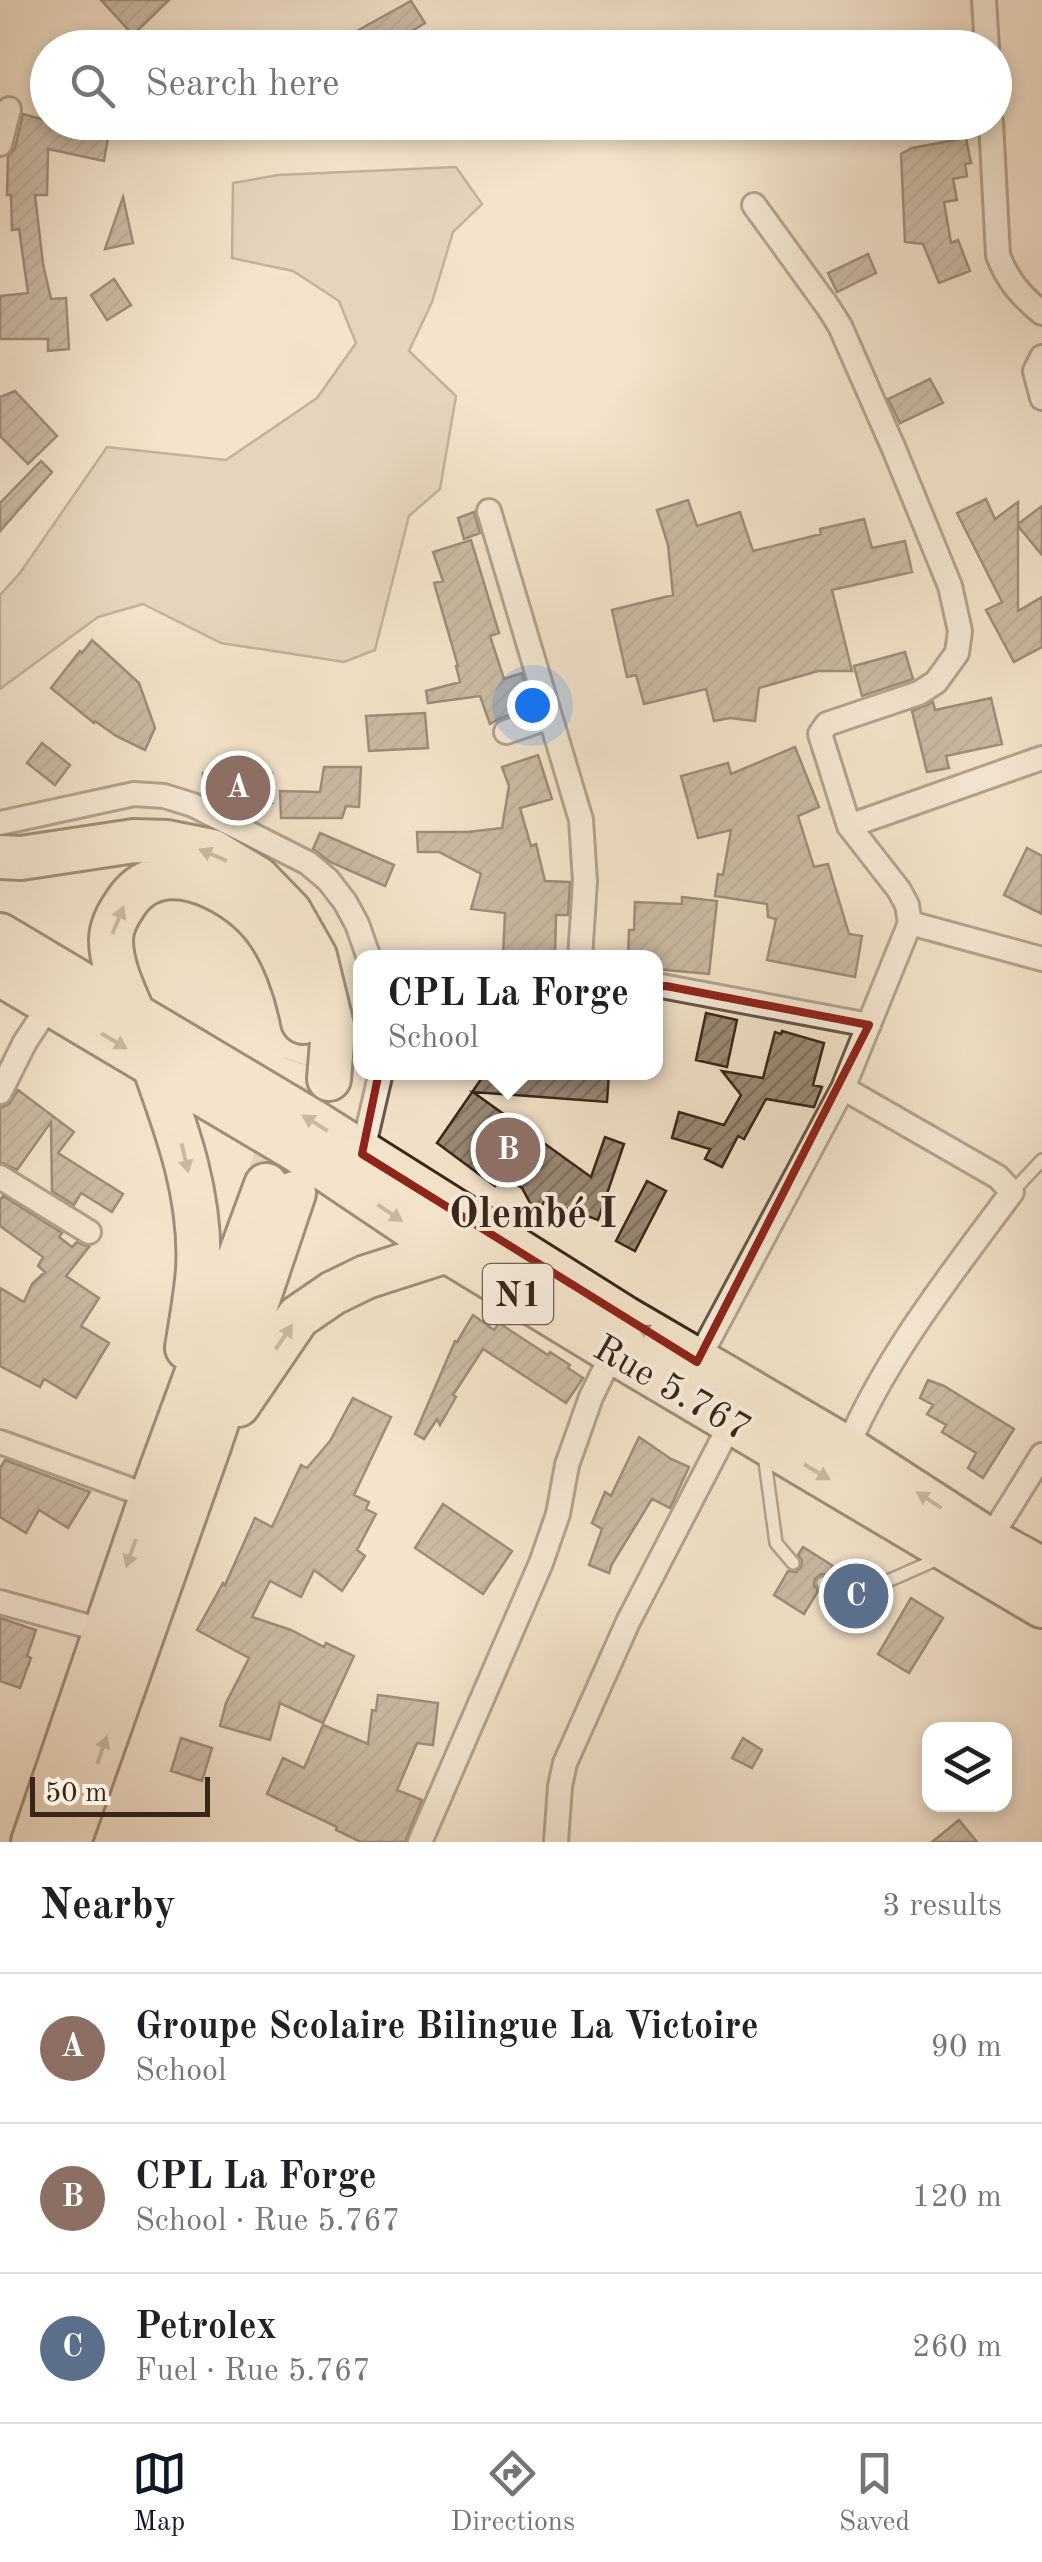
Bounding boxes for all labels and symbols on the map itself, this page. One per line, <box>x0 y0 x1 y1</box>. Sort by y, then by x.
your location <box>507 680 558 731</box>
pin: A <box>206 750 270 826</box>
one-way arrow <box>198 847 228 863</box>
one-way arrow <box>110 905 126 935</box>
one-way arrow <box>100 1032 128 1049</box>
pin: B <box>476 1112 540 1188</box>
one-way arrow <box>302 1115 329 1133</box>
one-way arrow <box>178 1143 193 1174</box>
district label: Olembé I <box>449 1195 617 1237</box>
one-way arrow <box>376 1203 403 1222</box>
road number: N1 <box>483 1264 553 1324</box>
one-way arrow <box>274 1324 293 1350</box>
one-way arrow <box>636 1325 664 1342</box>
street label: Rue 5.767 <box>586 1330 757 1450</box>
one-way arrow <box>803 1463 831 1480</box>
one-way arrow <box>915 1492 942 1510</box>
one-way arrow <box>123 1538 138 1568</box>
pin: C <box>824 1558 888 1634</box>
one-way arrow <box>95 1735 110 1765</box>
scale bar <box>30 1772 210 1816</box>

